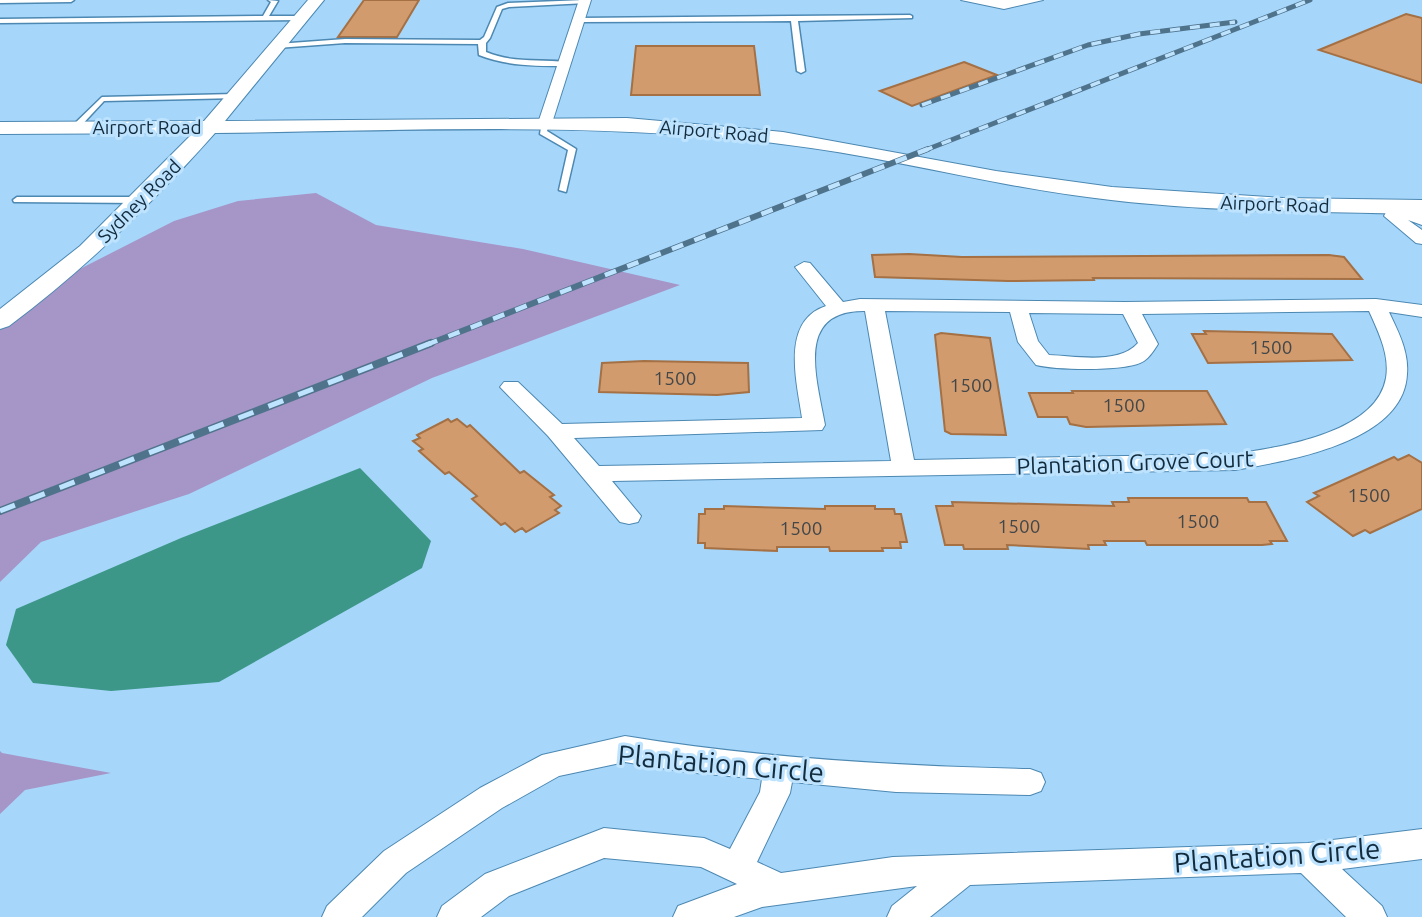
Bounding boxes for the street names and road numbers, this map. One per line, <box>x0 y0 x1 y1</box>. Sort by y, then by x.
street label: Airport Road <box>659 115 769 147</box>
street label: Airport Road <box>92 116 202 138</box>
street label: Sydney Road <box>93 155 185 247</box>
street label: Airport Road <box>1220 191 1330 217</box>
street label: Plantation Grove Court <box>1016 445 1254 479</box>
street label: Plantation Circle <box>617 739 825 787</box>
street label: Plantation Circle <box>1173 832 1381 878</box>

